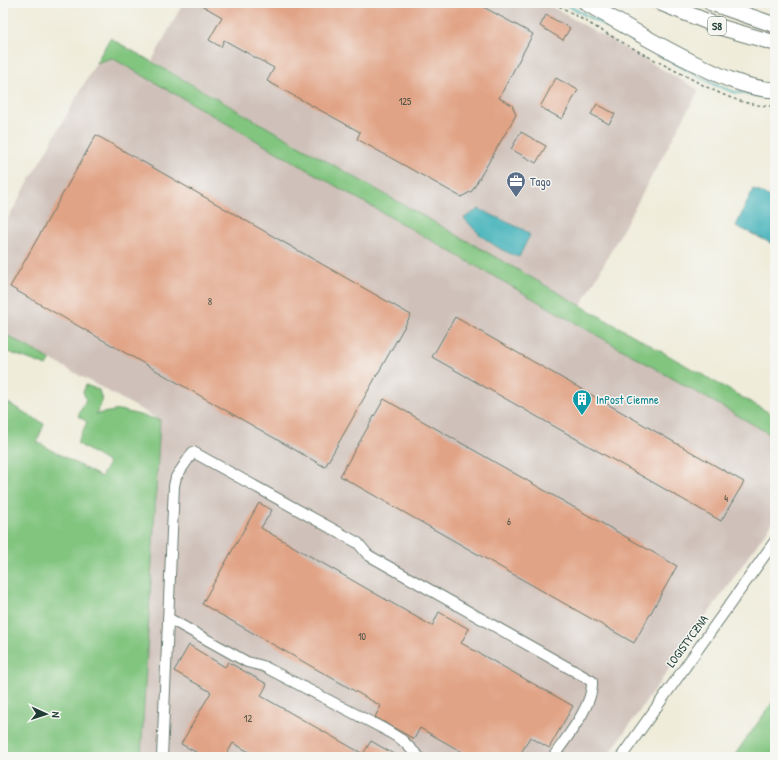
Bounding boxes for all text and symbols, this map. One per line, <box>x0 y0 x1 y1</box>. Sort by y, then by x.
road number: S8 <box>708 17 726 35</box>
house number: 125 <box>399 95 412 108</box>
office icon: Tago <box>505 170 527 198</box>
place label: Tago <box>530 173 551 190</box>
house number: 8 <box>208 295 212 308</box>
building icon: InPost Ciemne <box>571 388 593 416</box>
place label: InPost Ciemne <box>596 391 659 408</box>
house number: 4 <box>724 492 728 505</box>
house number: 6 <box>507 515 511 528</box>
street label: LOGISTYCZNA <box>662 611 712 671</box>
house number: 10 <box>358 630 367 643</box>
north arrow <box>26 694 66 734</box>
text: N <box>49 711 63 718</box>
house number: 12 <box>244 712 252 725</box>

